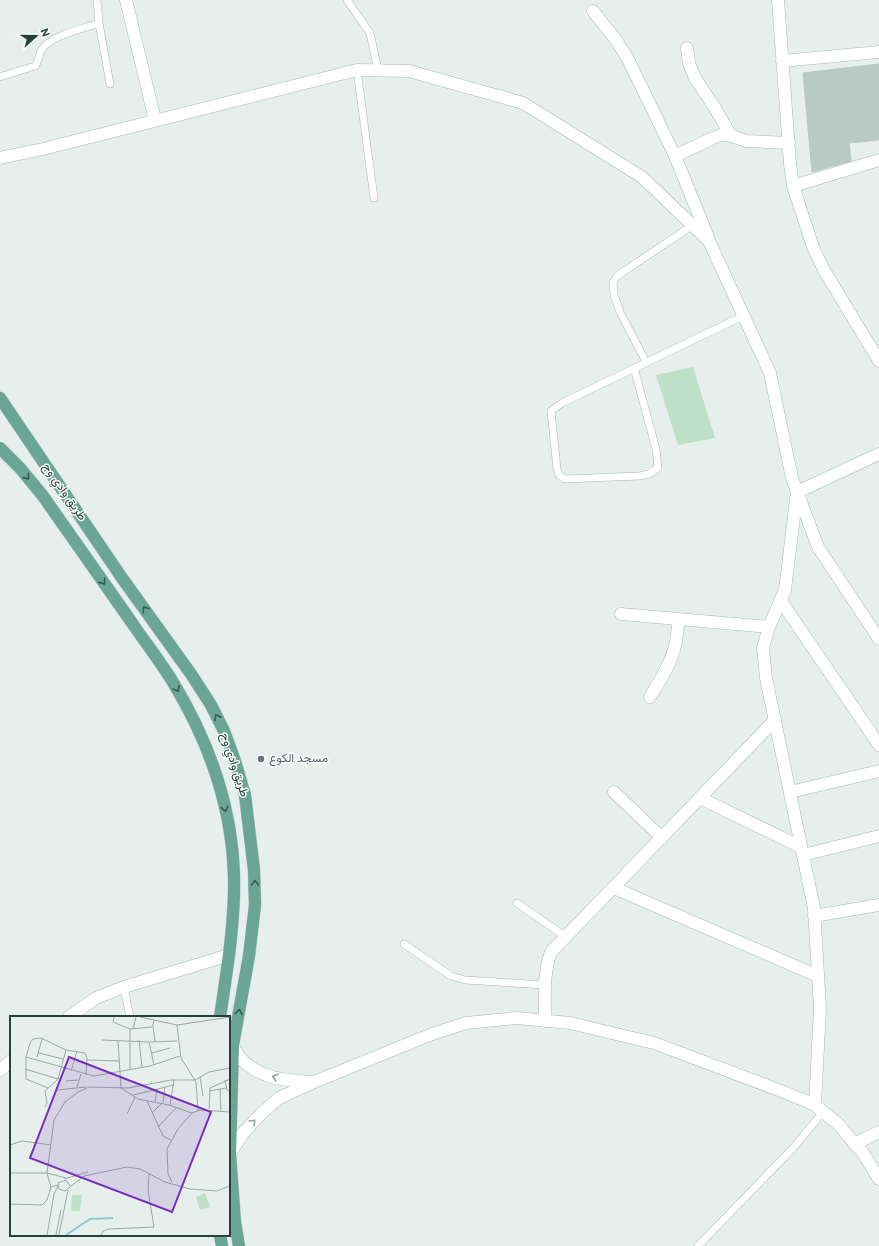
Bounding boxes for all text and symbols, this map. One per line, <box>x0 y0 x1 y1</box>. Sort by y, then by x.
north arrow <box>16 16 56 56</box>
text: N <box>36 27 52 39</box>
street label: طريق وادي وج <box>37 460 90 525</box>
one-way arrow <box>22 472 29 479</box>
one-way arrow <box>98 578 106 585</box>
one-way arrow <box>142 606 150 613</box>
one-way arrow <box>172 685 179 692</box>
one-way arrow <box>214 714 222 721</box>
street label: طريق وادي وج <box>215 731 252 800</box>
place label: مسجد الكوع <box>269 751 328 767</box>
marker: مسجد الكوع <box>256 754 266 764</box>
one-way arrow <box>220 806 228 812</box>
one-way arrow <box>250 880 259 886</box>
one-way arrow <box>234 1009 243 1015</box>
inset map <box>10 1016 230 1236</box>
one-way arrow <box>272 1073 279 1082</box>
one-way arrow <box>248 1119 256 1127</box>

